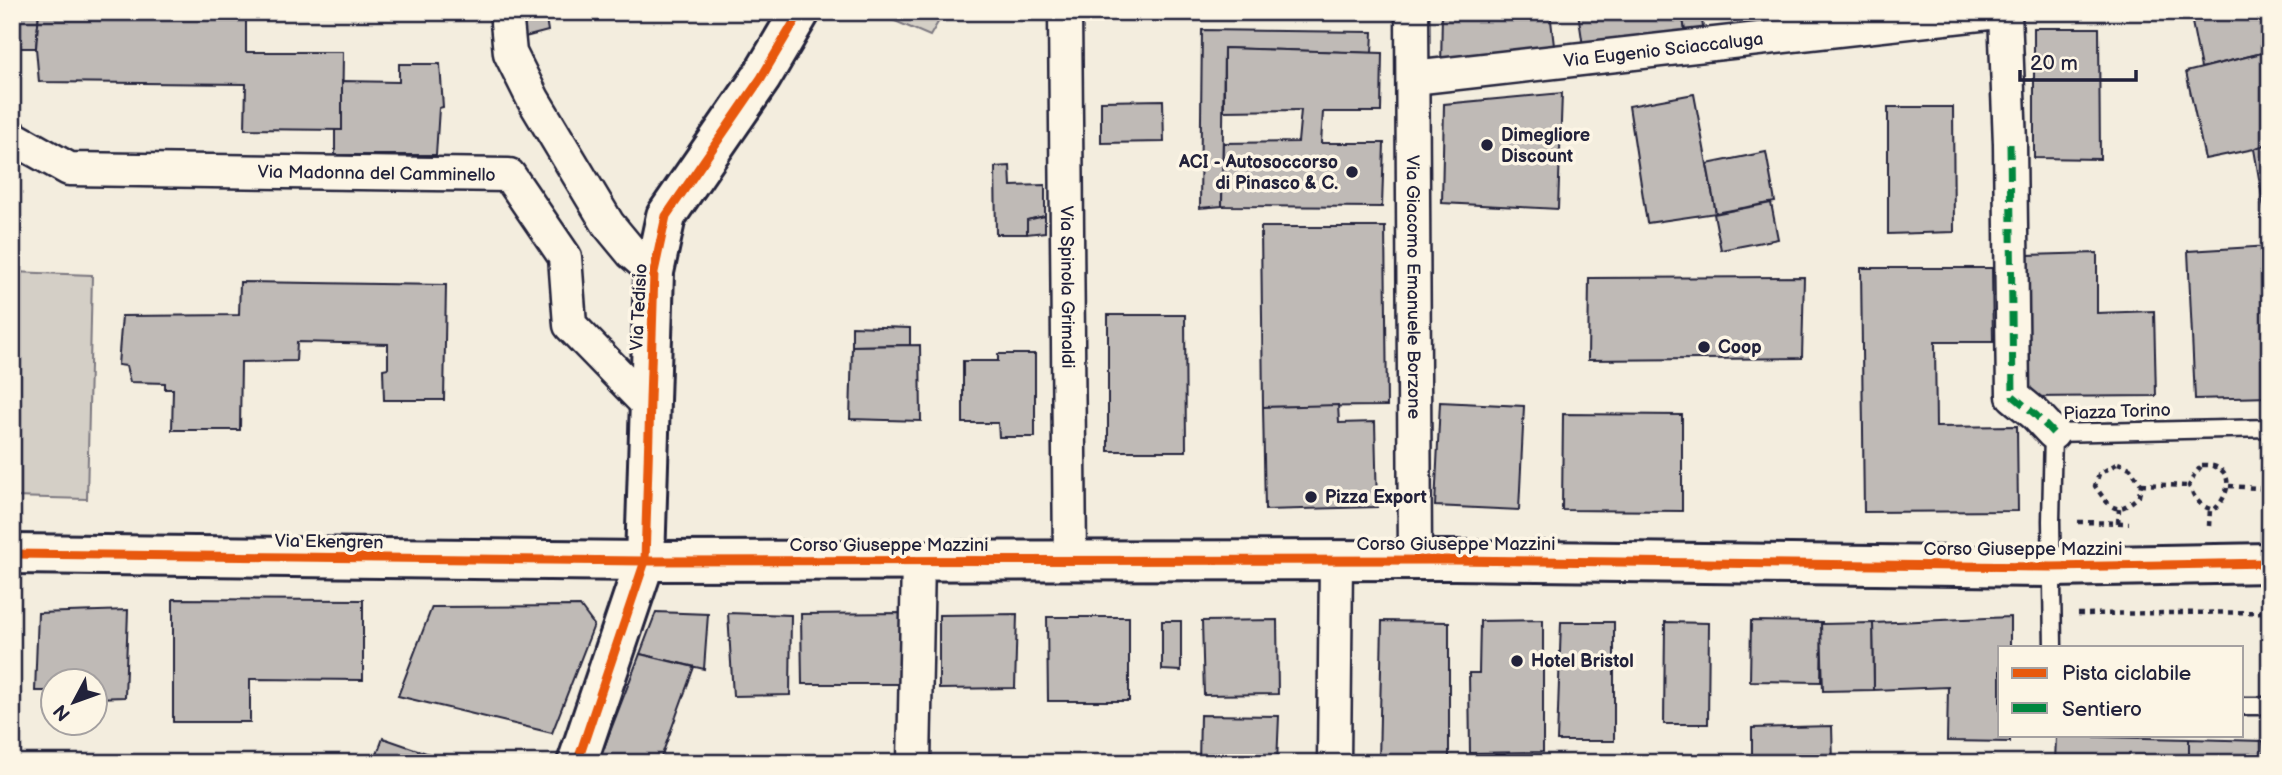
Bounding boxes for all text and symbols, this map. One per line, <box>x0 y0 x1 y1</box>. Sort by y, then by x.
street label: Via Eugenio Sciaccaluga <box>1562 28 1764 71</box>
scale bar <box>2020 38 2135 82</box>
text: 20 m <box>2030 51 2078 76</box>
place label: Dimegliore Discount <box>1501 125 1590 167</box>
marker: Dimegliore Discount <box>1479 137 1495 153</box>
place label: ACI - Autosoccorso di Pinasco & C. <box>1178 152 1338 194</box>
street label: Via Giacomo Emanuele Borzone <box>1402 155 1425 419</box>
street label: Via Madonna del Camminello <box>257 161 496 185</box>
marker: ACI - Autosoccorso di Pinasco & C. <box>1344 164 1360 180</box>
street label: Via Spinola Grimaldi <box>1056 206 1079 368</box>
street label: Via Tedisio <box>626 263 652 351</box>
place label: Coop <box>1718 337 1762 358</box>
marker: Coop <box>1696 339 1712 355</box>
street label: Piazza Torino <box>2063 400 2171 424</box>
place label: Pizza Export <box>1325 487 1427 508</box>
marker: Pizza Export <box>1303 489 1319 505</box>
street label: Via Ekengren <box>274 531 384 553</box>
street label: Corso Giuseppe Mazzini <box>1357 534 1555 555</box>
street label: Corso Giuseppe Mazzini <box>790 535 988 556</box>
street label: Corso Giuseppe Mazzini <box>1924 539 2122 560</box>
legend <box>1998 646 2244 736</box>
place label: Hotel Bristol <box>1531 651 1634 672</box>
marker: Hotel Bristol <box>1509 653 1525 669</box>
text: Pista ciclabile <box>2062 661 2191 686</box>
north arrow <box>38 666 108 736</box>
text: Sentiero <box>2062 697 2142 722</box>
text: N <box>49 699 76 725</box>

